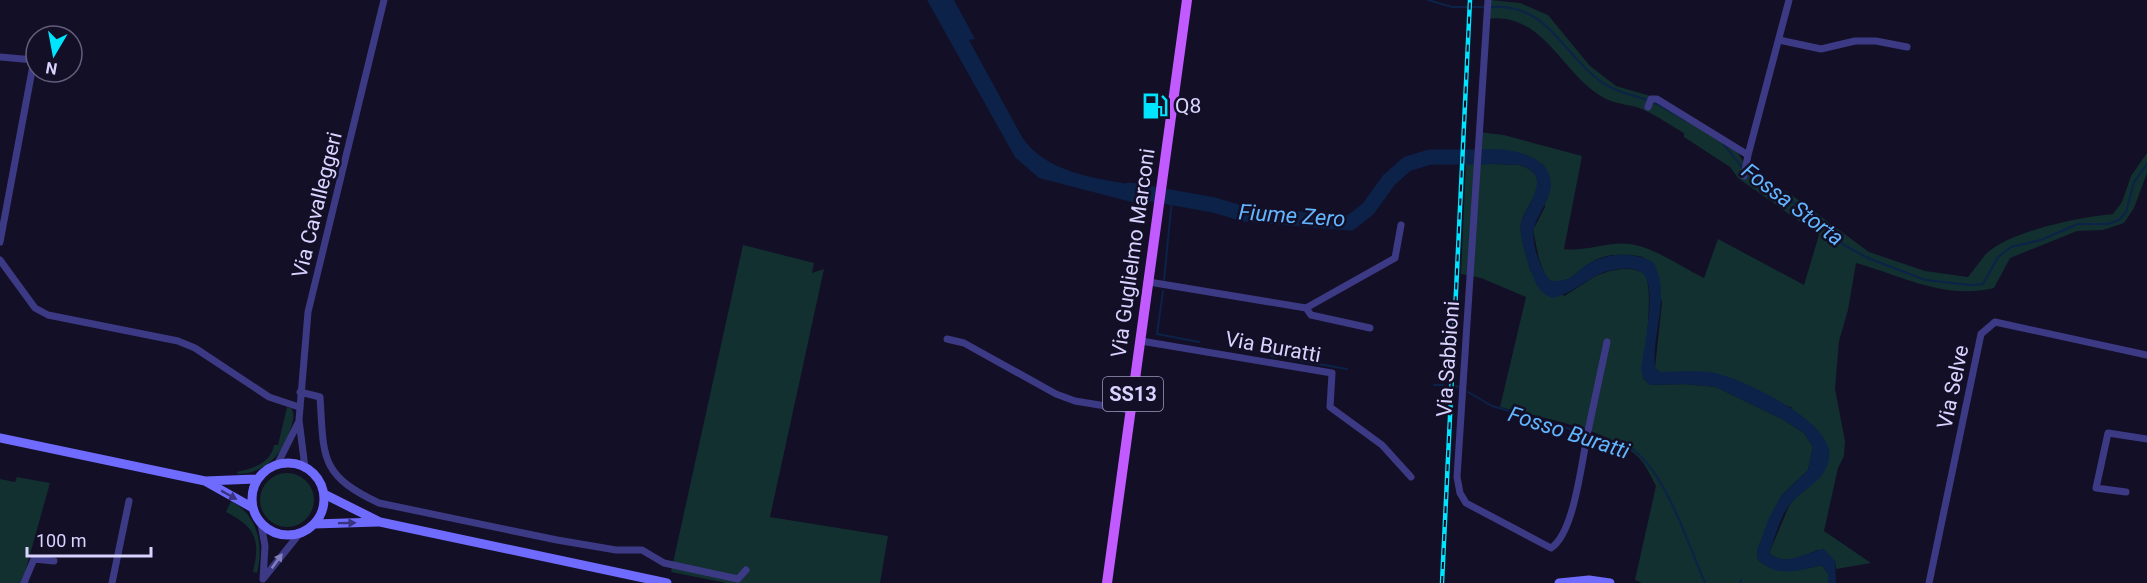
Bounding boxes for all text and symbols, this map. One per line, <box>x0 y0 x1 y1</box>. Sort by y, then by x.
north arrow <box>24 24 84 84</box>
text: N <box>44 58 59 79</box>
fuel station icon: Q8 <box>1140 91 1170 121</box>
place label: Q8 <box>1175 94 1201 118</box>
street label: Via Cavalleggeri <box>287 129 347 281</box>
street label: Via Guglielmo Marconi <box>1106 147 1160 359</box>
water label: Fossa Storta <box>1737 158 1848 251</box>
water label: Fiume Zero <box>1238 199 1346 232</box>
street label: Via Sabbioni <box>1432 300 1464 418</box>
street label: Via Buratti <box>1223 327 1323 367</box>
street label: Via Selve <box>1932 343 1974 431</box>
road number: SS13 <box>1103 377 1163 411</box>
water label: Fosso Buratti <box>1505 401 1633 464</box>
one-way arrow <box>221 490 238 500</box>
one-way arrow <box>338 518 357 528</box>
scale bar <box>27 520 152 558</box>
text: 100 m <box>36 530 87 551</box>
one-way arrow <box>271 553 283 569</box>

